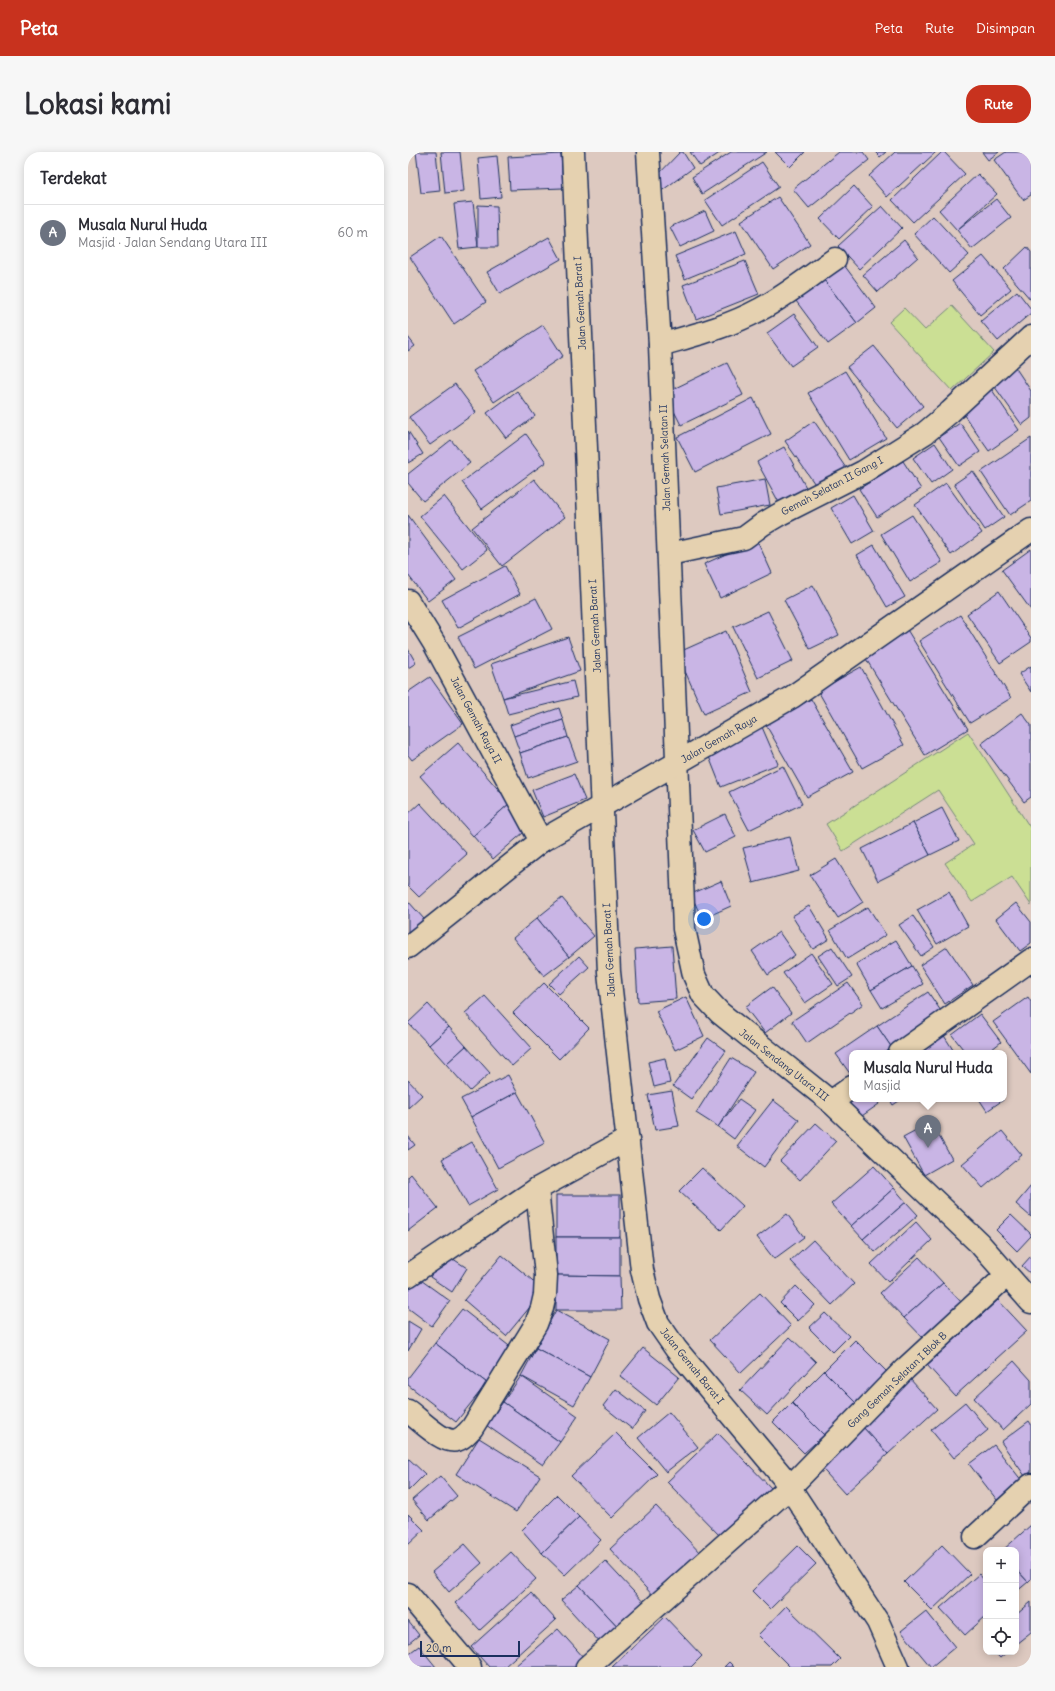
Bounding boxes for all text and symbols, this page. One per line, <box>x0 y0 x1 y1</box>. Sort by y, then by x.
text: Peta <box>20 16 58 40</box>
text: Peta <box>875 19 903 37</box>
text: Rute <box>925 19 954 37</box>
text: Disimpan <box>976 19 1035 37</box>
button: Rute <box>966 85 1031 123</box>
text: Lokasi kami <box>24 86 171 122</box>
text: Terdekat <box>40 167 107 189</box>
text: Musala Nurul Huda <box>78 215 207 234</box>
text: A <box>49 224 57 241</box>
text: 60 m <box>337 224 368 241</box>
text: Masjid · Jalan Sendang Utara III <box>78 234 267 251</box>
street label: Jalan Gemah Barat I <box>571 256 589 350</box>
street label: Jalan Gemah Selatan II <box>657 404 673 512</box>
street label: Gemah Selatan II Gang I <box>779 454 885 518</box>
street label: Jalan Gemah Barat I <box>586 579 604 673</box>
street label: Jalan Gemah Raya II <box>448 674 504 766</box>
street label: Jalan Gemah Raya <box>679 712 760 766</box>
street label: Jalan Gemah Barat I <box>600 903 618 997</box>
your location <box>694 909 714 929</box>
street label: Jalan Sendang Utara III <box>737 1026 831 1104</box>
popup <box>849 1050 1007 1102</box>
text: Musala Nurul Huda <box>863 1058 993 1077</box>
text: Masjid <box>863 1077 901 1094</box>
pin: A <box>915 1115 941 1148</box>
street label: Jalan Gemah Barat I <box>657 1325 727 1407</box>
street label: Gang Gemah Selatan I Blok B <box>845 1329 950 1431</box>
map controls <box>983 1547 1019 1655</box>
button: + <box>983 1547 1019 1583</box>
button: − <box>983 1583 1019 1619</box>
button: locate <box>983 1619 1019 1655</box>
scale bar <box>420 1639 520 1658</box>
text: 20 m <box>426 1641 452 1655</box>

